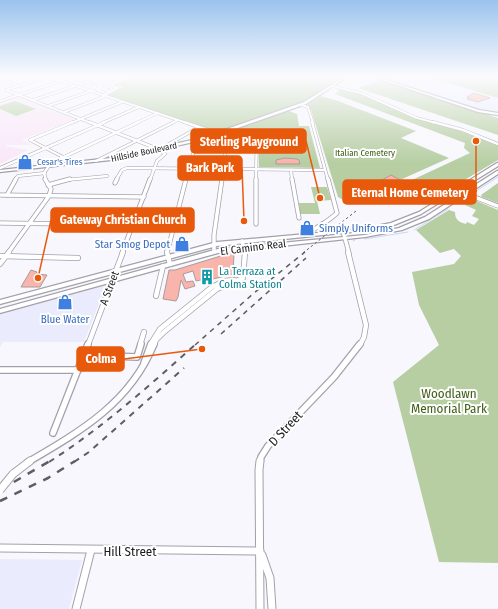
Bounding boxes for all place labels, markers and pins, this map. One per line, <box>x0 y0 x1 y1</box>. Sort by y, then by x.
callout: Sterling Playground <box>191 129 306 153</box>
shop icon: Cesar's Tires <box>16 153 34 171</box>
callout: Bark Park <box>178 156 242 180</box>
place label: Cesar's Tires <box>37 157 83 167</box>
callout: Eternal Home Cemetery <box>343 180 476 204</box>
callout: Gateway Christian Church <box>51 208 194 232</box>
shop icon: Simply Uniforms <box>298 219 316 237</box>
place label: Simply Uniforms <box>319 222 393 235</box>
shop icon: Star Smog Depot <box>173 235 191 253</box>
place label: Star Smog Depot <box>95 238 170 251</box>
place label: La Terraza at Colma Station <box>219 265 282 291</box>
building icon: La Terraza at Colma Station <box>198 268 216 286</box>
shop icon: Blue Water <box>56 293 74 311</box>
place label: Blue Water <box>41 313 90 326</box>
callout: Colma <box>77 347 124 371</box>

